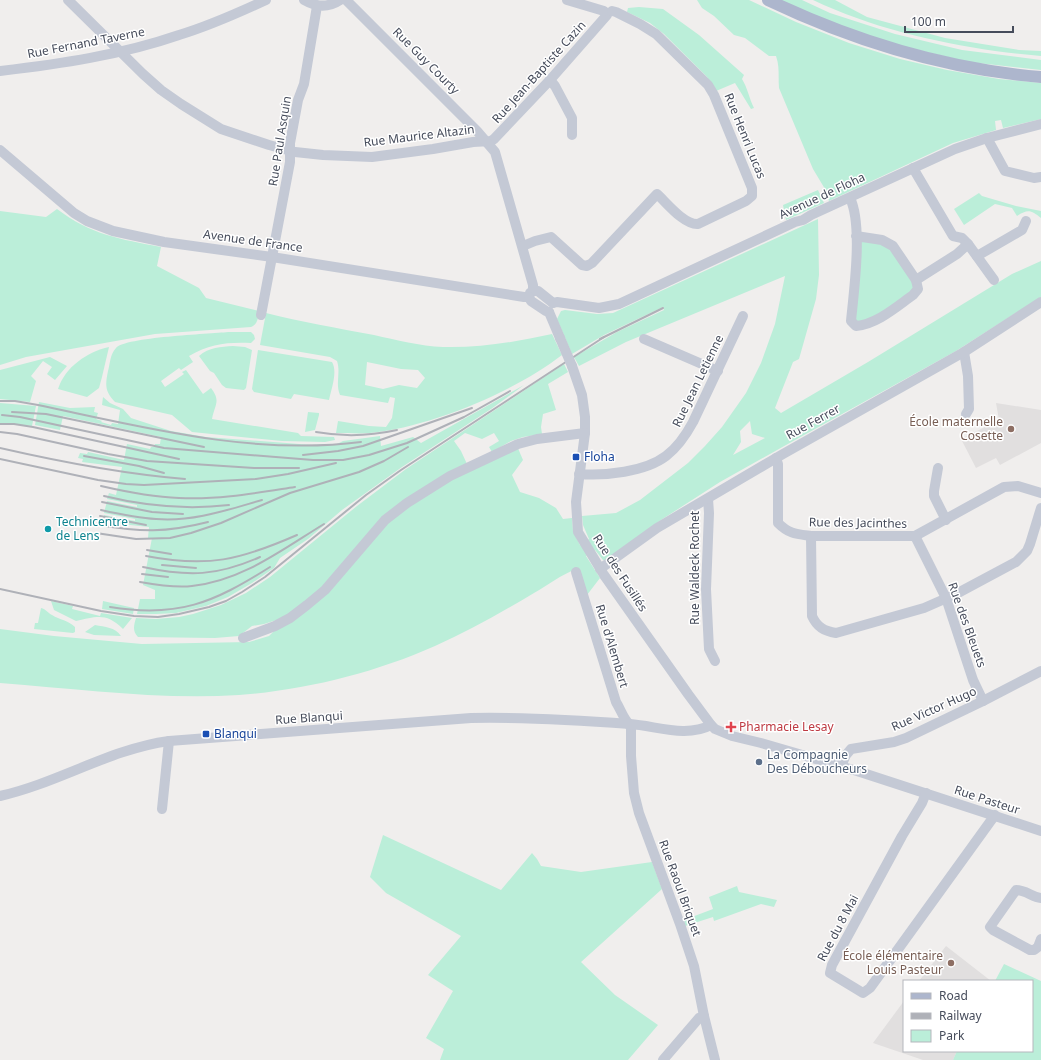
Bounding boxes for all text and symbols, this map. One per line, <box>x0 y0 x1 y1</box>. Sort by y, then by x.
scale bar <box>905 8 1013 34</box>
text: 100 m <box>911 13 946 30</box>
street label: Rue Jean-Baptiste Cazin <box>488 17 589 127</box>
street label: Rue Fernand Taverne <box>26 23 146 62</box>
street label: Rue Guy Courty <box>389 24 464 98</box>
street label: Rue Henri Lucas <box>721 90 770 181</box>
street label: Rue Paul Asquin <box>264 95 295 187</box>
street label: Rue Maurice Altazin <box>363 120 475 151</box>
street label: Avenue de Floha <box>776 168 868 223</box>
street label: Avenue de France <box>202 225 304 256</box>
street label: Rue Jean Letienne <box>668 331 727 430</box>
street label: Rue Ferrer <box>783 400 843 443</box>
place label: École maternelle Cosette <box>909 413 1003 444</box>
marker: École maternelle Cosette <box>1006 424 1016 434</box>
place label: Floha <box>584 448 615 465</box>
marker: Floha <box>571 452 581 462</box>
street label: Rue Waldeck Rochet <box>686 510 703 625</box>
place label: Technicentre de Lens <box>56 513 128 544</box>
street label: Rue des Jacinthes <box>809 513 908 532</box>
marker: Technicentre de Lens <box>43 524 53 534</box>
street label: Rue des Fusillés <box>589 531 652 615</box>
street label: Rue des Bleuets <box>944 580 991 670</box>
street label: Rue d'Alembert <box>592 602 633 690</box>
street label: Rue Victor Hugo <box>889 682 979 735</box>
street label: Rue Blanqui <box>275 707 343 728</box>
place label: Pharmacie Lesay <box>739 718 835 735</box>
marker: Pharmacie Lesay <box>726 722 736 732</box>
place label: Blanqui <box>214 725 257 742</box>
marker: Blanqui <box>201 729 211 739</box>
place label: La Compagnie Des Déboucheurs <box>767 746 867 777</box>
marker: La Compagnie Des Déboucheurs <box>754 757 764 767</box>
street label: Rue Pasteur <box>952 781 1022 818</box>
street label: Rue Raoul Briquet <box>655 837 706 939</box>
street label: Rue du 8 Mai <box>813 891 862 964</box>
place label: École élémentaire Louis Pasteur <box>843 947 943 978</box>
marker: École élémentaire Louis Pasteur <box>946 958 956 968</box>
legend <box>903 980 1033 1052</box>
text: Road <box>939 987 968 1004</box>
text: Railway <box>939 1007 983 1024</box>
text: Park <box>939 1027 965 1044</box>

